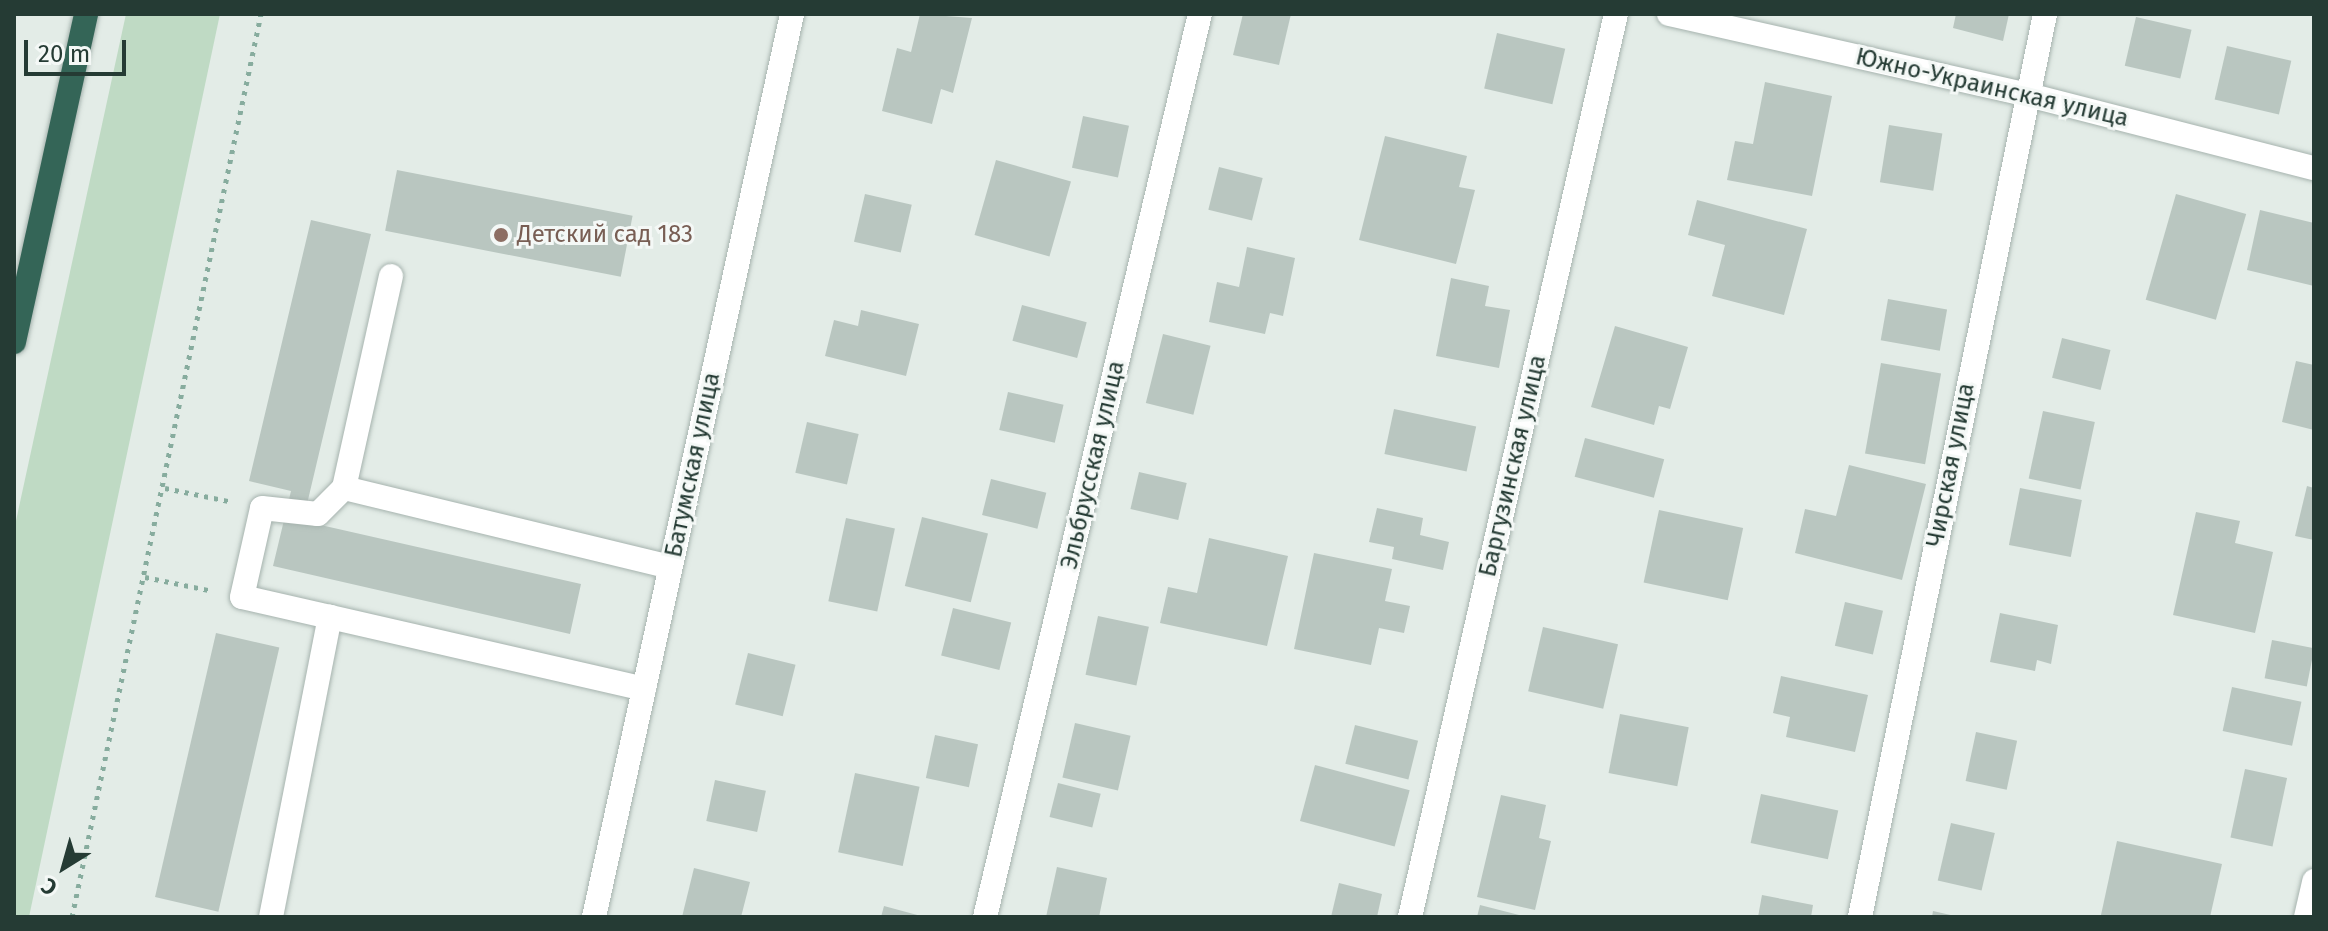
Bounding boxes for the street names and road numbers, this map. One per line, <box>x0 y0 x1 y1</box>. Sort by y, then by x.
street label: Южно-Украинская улица <box>1853 43 2131 133</box>
street label: Баргузинская улица <box>1473 352 1553 580</box>
street label: Эльбрусская улица <box>1055 358 1131 572</box>
street label: Батумская улица <box>659 370 727 560</box>
street label: Чирская улица <box>1921 381 1981 549</box>

